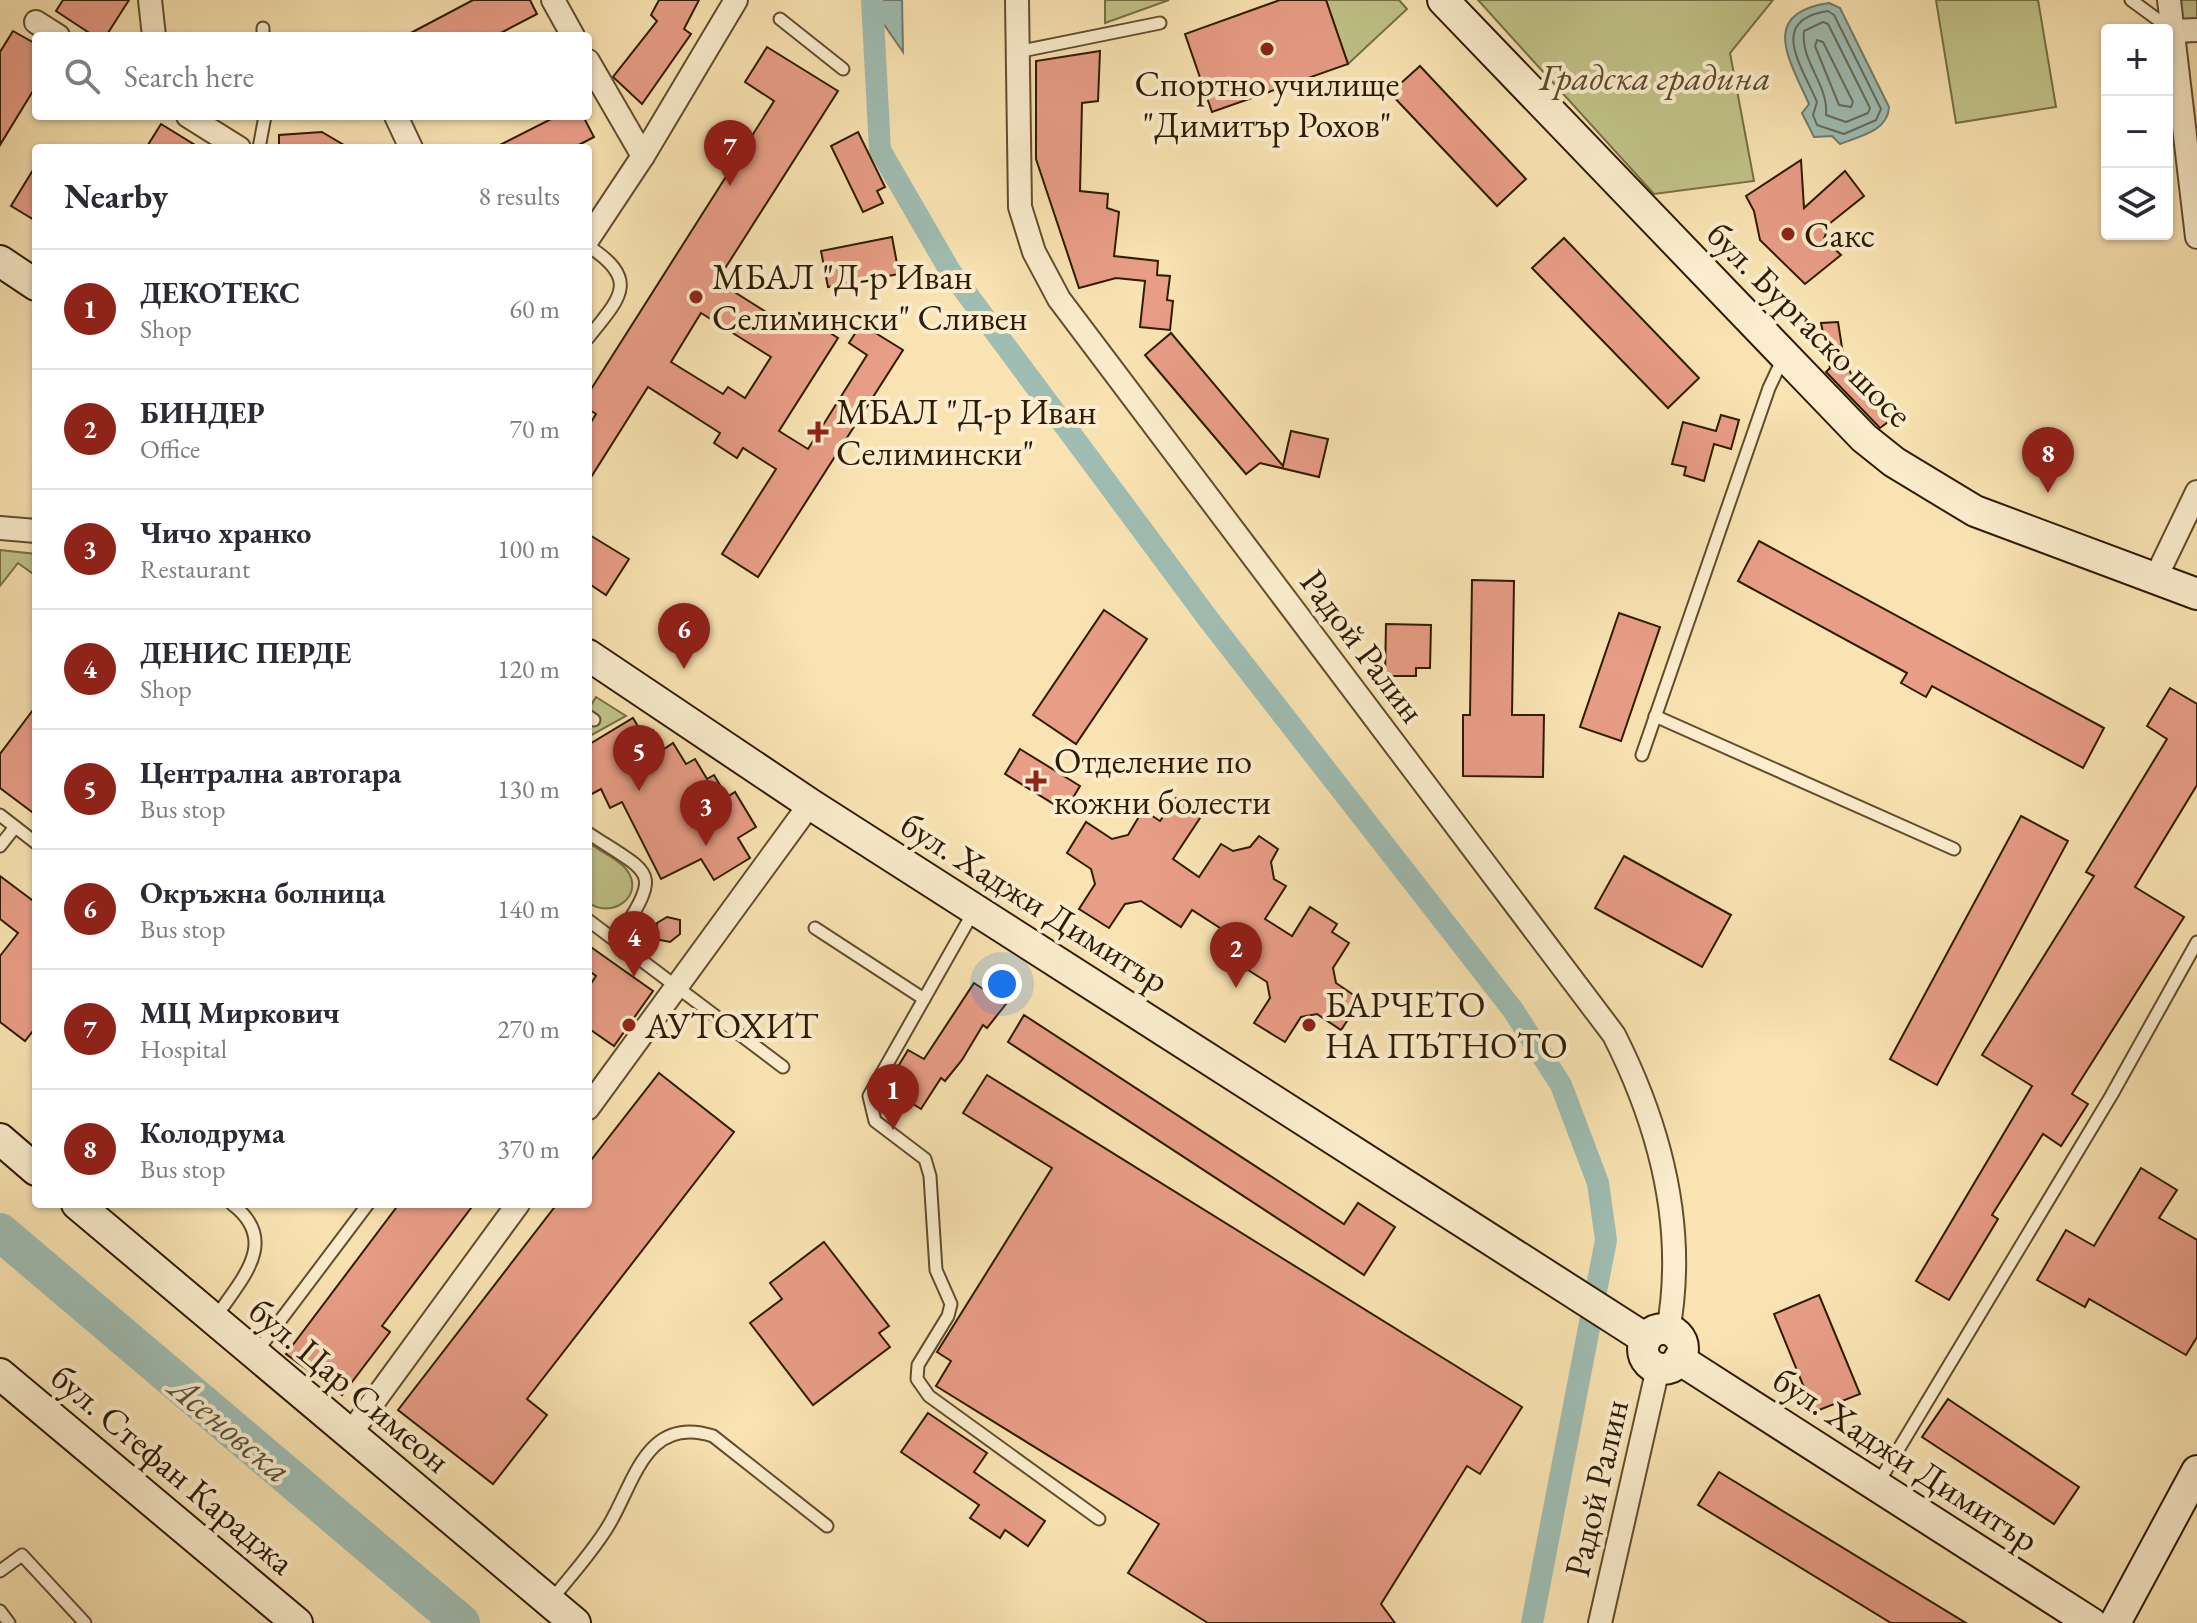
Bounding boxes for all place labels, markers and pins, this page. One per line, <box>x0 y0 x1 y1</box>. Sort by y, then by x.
marker: Спортно училище "Димитър Рохов" <box>1258 40 1276 58</box>
place label: Спортно училище "Димитър Рохов" <box>1135 60 1399 148</box>
pin: 7 <box>704 120 756 186</box>
place label: Сакс <box>1804 211 1875 258</box>
marker: Сакс <box>1779 225 1797 243</box>
place label: МБАЛ "Д-р Иван Селимински" Сливен <box>712 253 1028 341</box>
marker: МБАЛ "Д-р Иван Селимински" Сливен <box>687 288 705 306</box>
place label: МБАЛ "Д-р Иван Селимински" <box>836 388 1097 476</box>
marker: МБАЛ "Д-р Иван Селимински" <box>807 421 829 443</box>
pin: 8 <box>2022 427 2074 493</box>
pin: 6 <box>658 603 710 669</box>
pin: 5 <box>613 725 665 791</box>
place label: Отделение по кожни болести <box>1054 737 1271 825</box>
marker: Отделение по кожни болести <box>1025 770 1047 792</box>
pin: 3 <box>680 780 732 846</box>
pin: 4 <box>608 911 660 977</box>
pin: 2 <box>1210 922 1262 988</box>
place label: БАРЧЕТО НА ПЪТНОТО <box>1325 981 1568 1069</box>
place label: АУТОХИТ <box>644 1002 819 1049</box>
marker: АУТОХИТ <box>620 1016 638 1034</box>
marker: БАРЧЕТО НА ПЪТНОТО <box>1300 1016 1318 1034</box>
pin: 1 <box>867 1064 919 1130</box>

